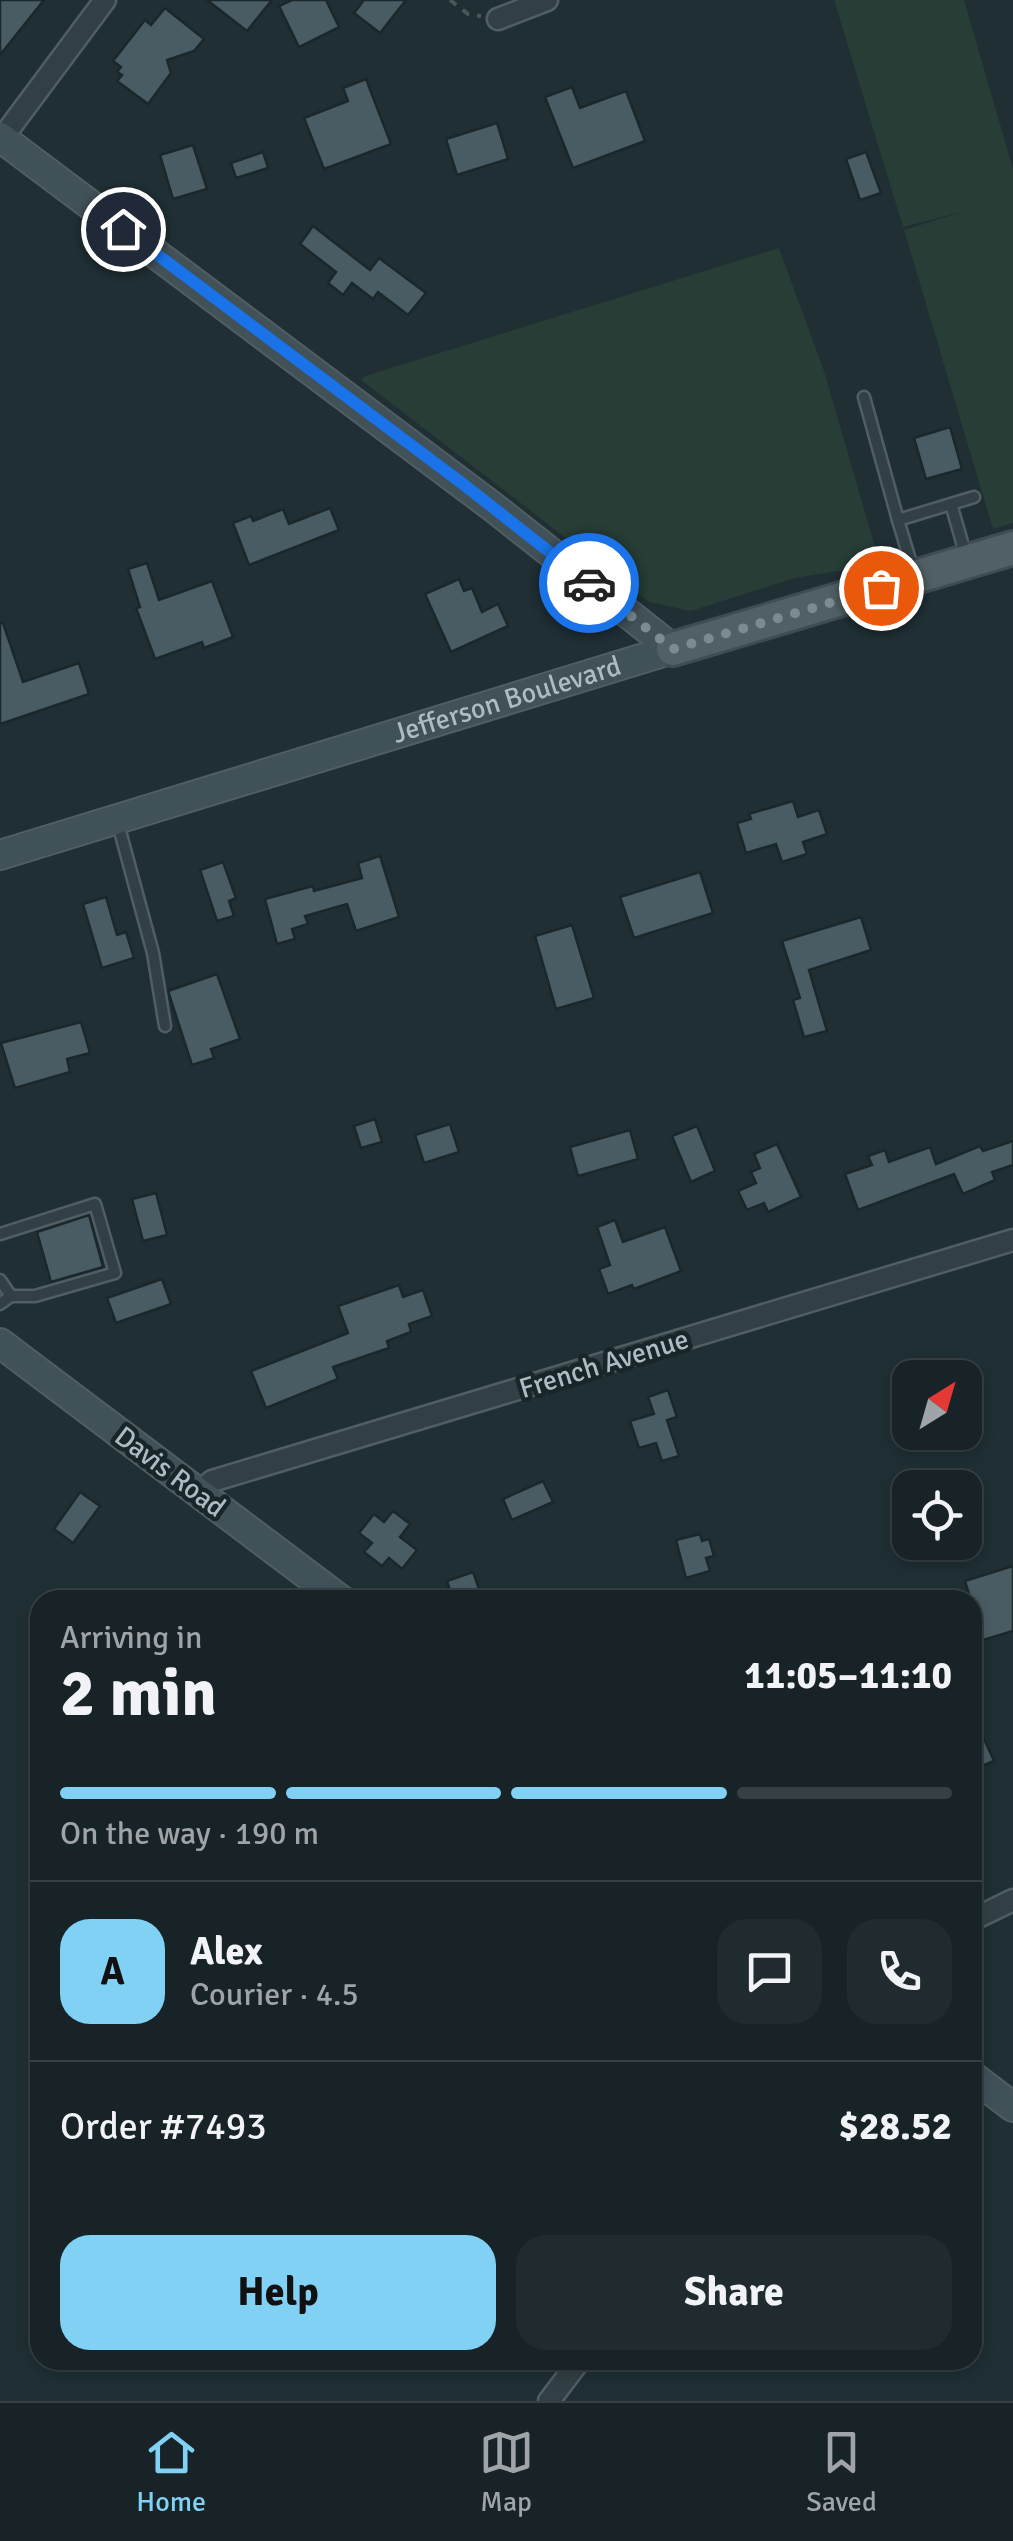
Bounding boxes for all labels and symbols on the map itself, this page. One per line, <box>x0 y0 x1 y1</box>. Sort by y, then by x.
pin <box>81 187 166 272</box>
courier <box>539 533 639 633</box>
pin <box>839 546 924 631</box>
street label: Jefferson Boulevard <box>388 649 625 751</box>
street label: French Avenue <box>515 1322 693 1406</box>
north arrow <box>892 1360 982 1450</box>
street label: Davis Road <box>108 1419 232 1525</box>

